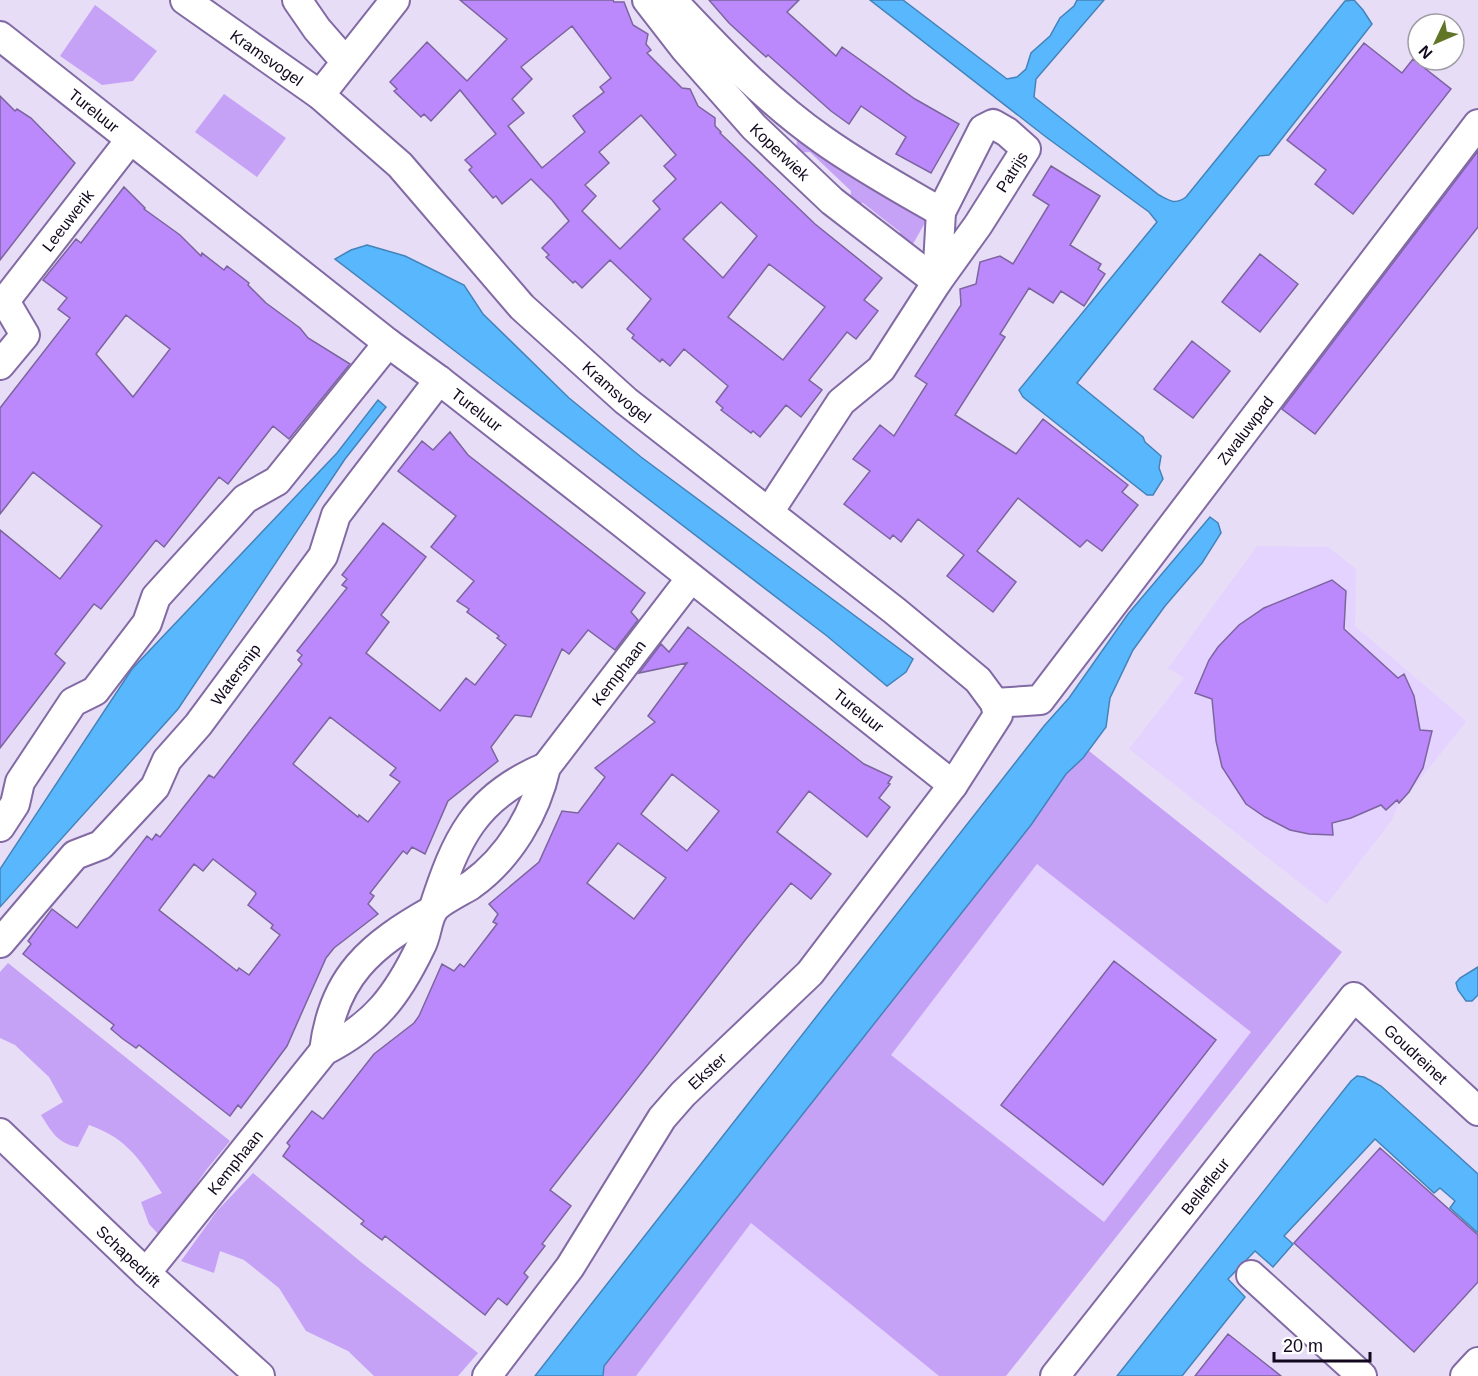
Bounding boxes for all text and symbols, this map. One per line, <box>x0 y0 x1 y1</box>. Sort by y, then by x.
north arrow <box>1406 12 1466 72</box>
street label: Kramsvogel <box>227 27 306 89</box>
text: N <box>1415 42 1436 62</box>
street label: Tureluur <box>65 86 123 136</box>
street label: Koperwiek <box>747 120 813 185</box>
street label: Patrijs <box>993 149 1031 195</box>
street label: Leeuwerik <box>39 186 98 255</box>
street label: Kramsvogel <box>579 358 654 426</box>
street label: Tureluur <box>448 385 506 435</box>
street label: Zwaluwpad <box>1214 393 1277 468</box>
street label: Kemphaan <box>589 637 649 709</box>
street label: Watersnip <box>208 641 264 708</box>
street label: Tureluur <box>830 686 887 736</box>
street label: Goudreinet <box>1381 1021 1451 1088</box>
street label: Ekster <box>685 1049 730 1093</box>
street label: Kemphaan <box>204 1127 266 1198</box>
street label: Bellefleur <box>1178 1154 1233 1218</box>
street label: Schapedrift <box>93 1222 164 1291</box>
scale bar <box>1274 1325 1370 1363</box>
text: 20 m <box>1283 1336 1323 1356</box>

